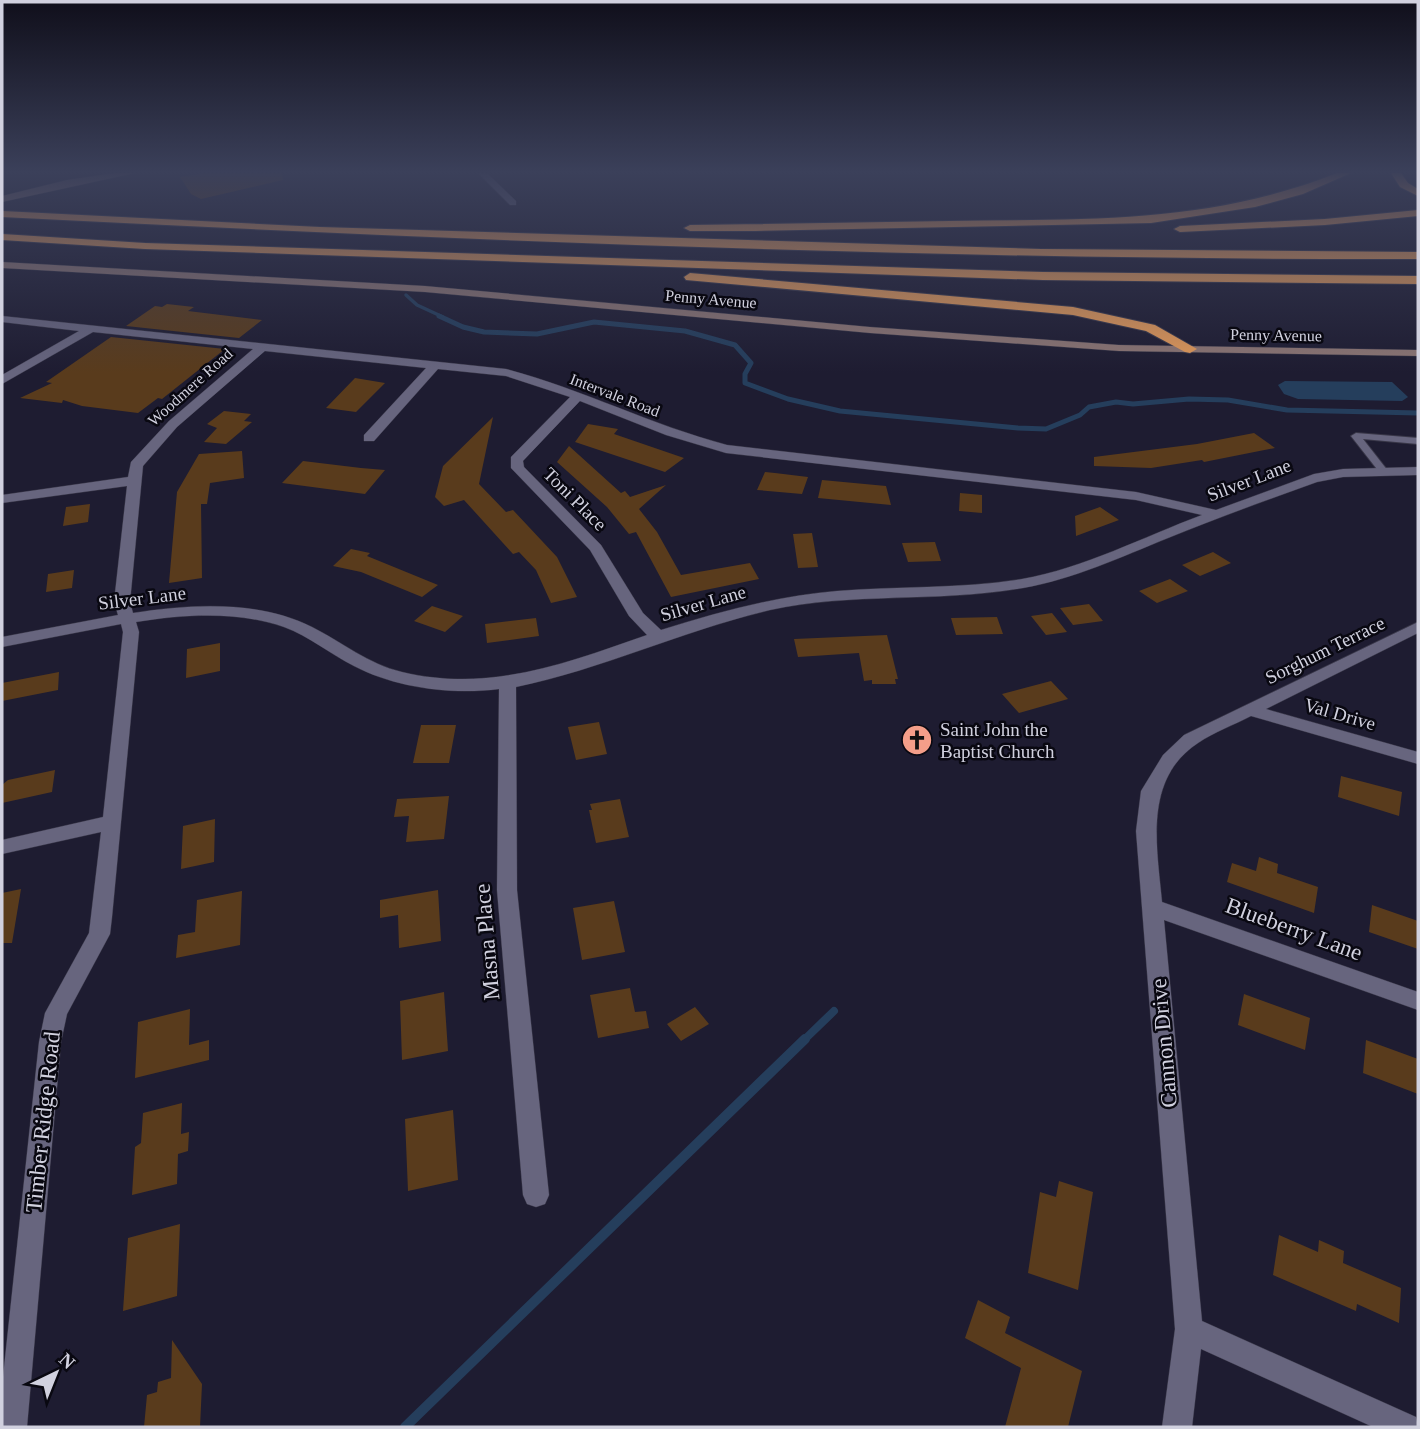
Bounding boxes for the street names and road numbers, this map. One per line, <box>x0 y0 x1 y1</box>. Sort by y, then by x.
street label: Penny Avenue <box>665 287 757 312</box>
street label: Penny Avenue <box>1230 326 1322 345</box>
street label: Woodmere Road <box>144 345 236 429</box>
street label: Intervale Road <box>568 370 662 420</box>
street label: Silver Lane <box>1204 454 1294 506</box>
street label: Toni Place <box>539 463 611 535</box>
street label: Silver Lane <box>658 581 748 625</box>
street label: Silver Lane <box>97 582 187 614</box>
street label: Sorghum Terrace <box>1262 612 1388 688</box>
street label: Val Drive <box>1302 694 1378 734</box>
street label: Masna Place <box>469 883 505 1001</box>
street label: Blueberry Lane <box>1222 893 1366 965</box>
street label: Cannon Drive <box>1146 977 1182 1109</box>
street label: Timber Ridge Road <box>21 1030 65 1214</box>

